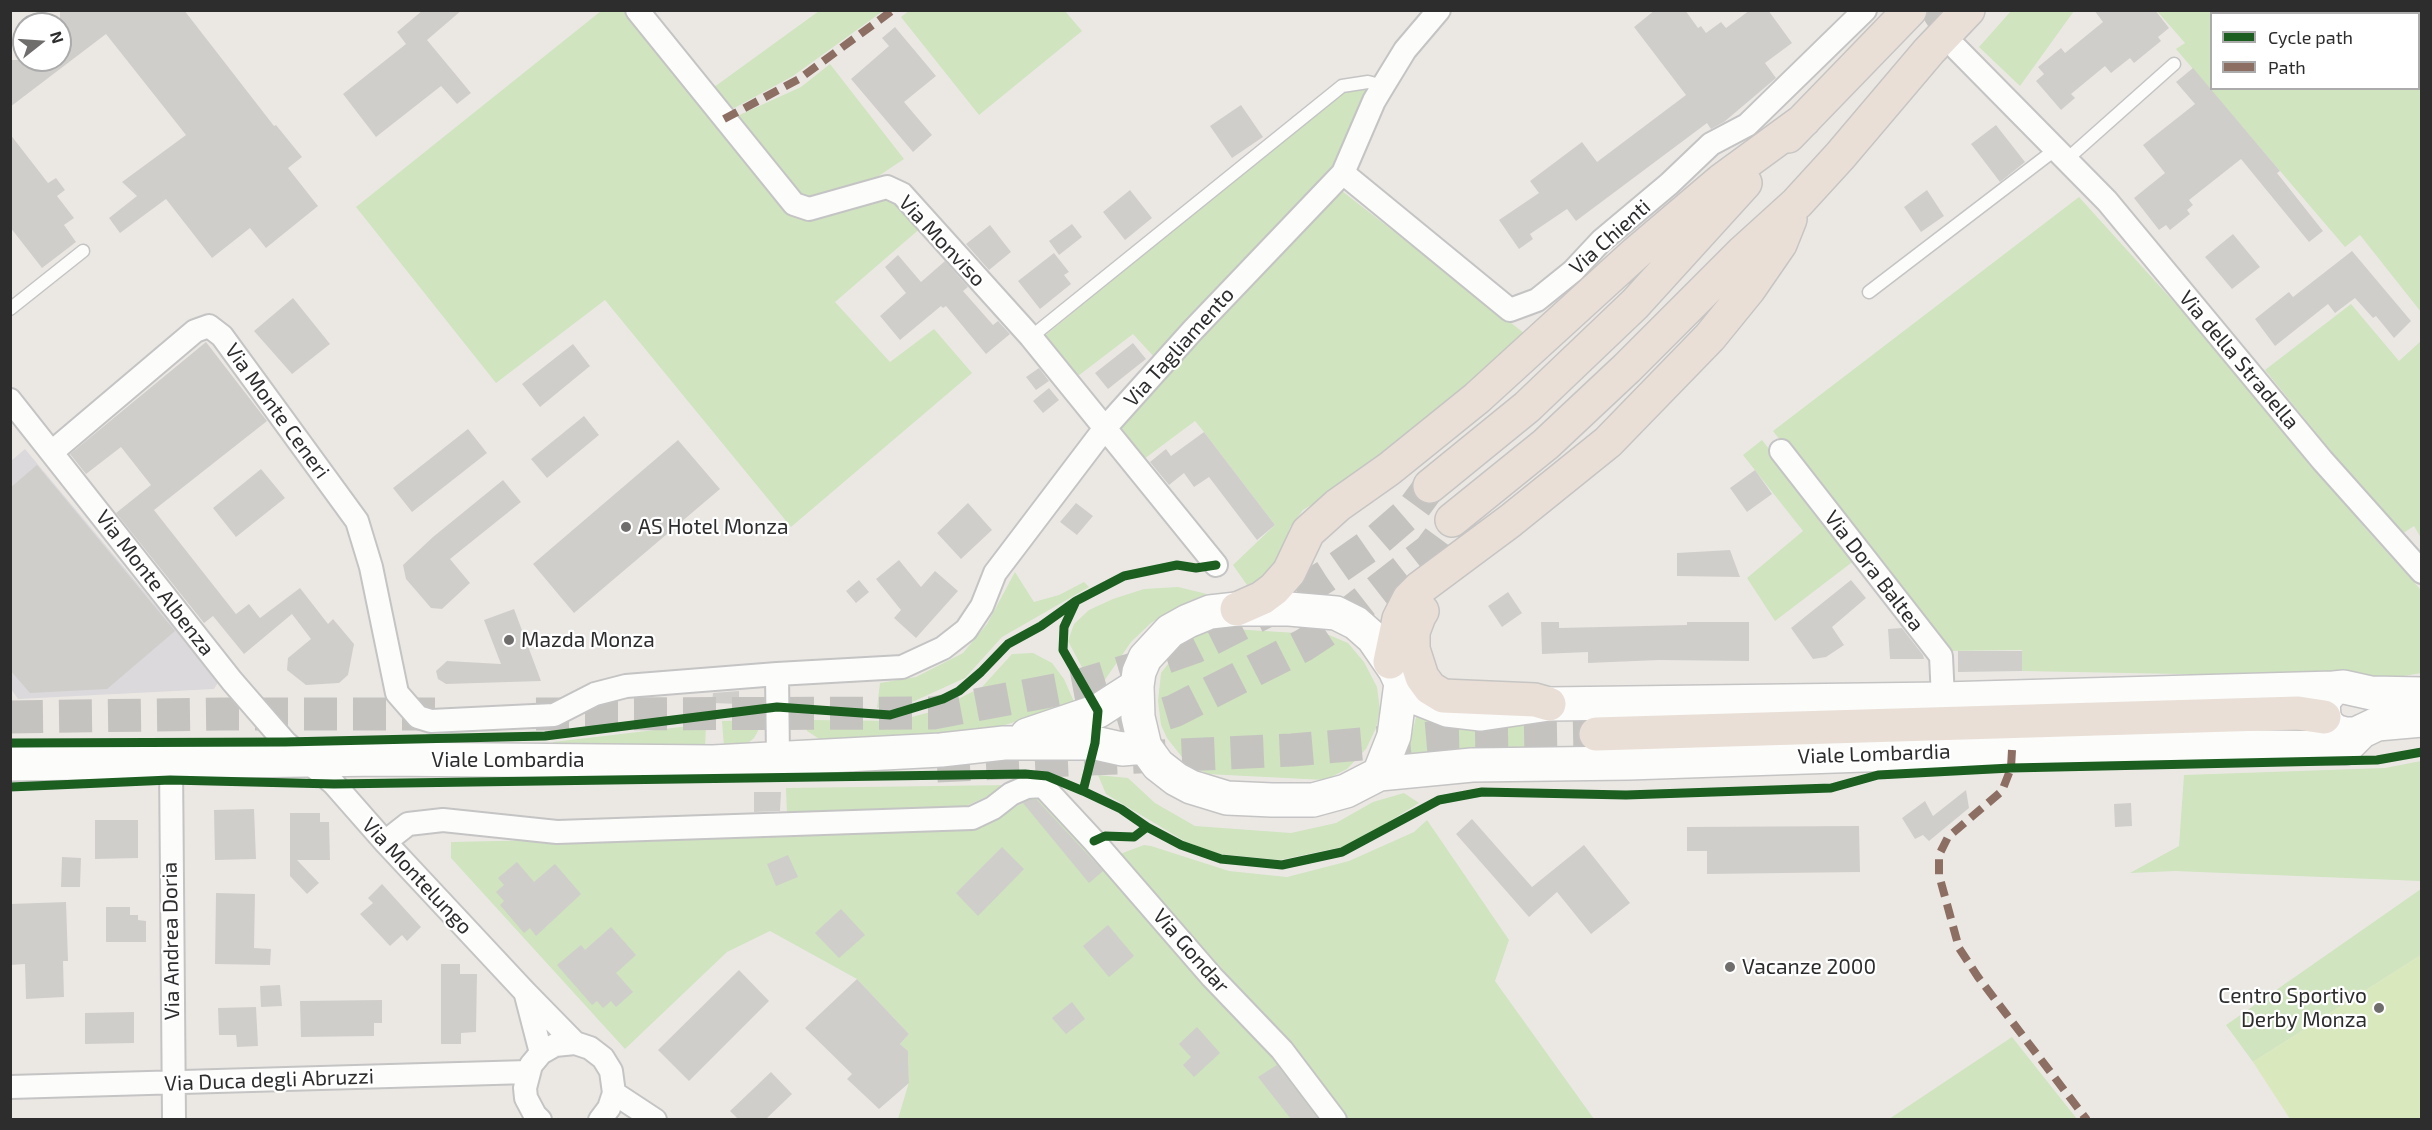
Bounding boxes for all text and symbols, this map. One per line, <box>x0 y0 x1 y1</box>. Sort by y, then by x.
north arrow <box>12 12 72 72</box>
legend <box>2210 12 2420 90</box>
text: Cycle path <box>2268 26 2353 48</box>
text: N <box>47 29 69 45</box>
text: Path <box>2268 56 2306 78</box>
street label: Via Monviso <box>893 190 991 292</box>
street label: Via Chienti <box>1564 194 1656 280</box>
street label: Via Tagliamento <box>1119 282 1239 412</box>
street label: Via della Stradella <box>2174 286 2304 434</box>
street label: Via Monte Ceneri <box>219 338 335 484</box>
street label: Via Monte Albenza <box>90 505 220 661</box>
street label: Via Dora Baltea <box>1819 506 1929 636</box>
place label: AS Hotel Monza <box>638 514 788 540</box>
marker: AS Hotel Monza <box>619 520 633 534</box>
place label: Mazda Monza <box>521 627 655 653</box>
marker: Mazda Monza <box>502 633 516 647</box>
street label: Viale Lombardia <box>1797 739 1951 769</box>
street label: Viale Lombardia <box>431 747 585 773</box>
street label: Via Montelungo <box>357 813 477 939</box>
street label: Via Andrea Doria <box>157 862 185 1020</box>
street label: Via Gondar <box>1148 904 1234 998</box>
place label: Vacanze 2000 <box>1742 954 1876 980</box>
marker: Vacanze 2000 <box>1723 960 1737 974</box>
place label: Centro Sportivo Derby Monza <box>2218 983 2367 1033</box>
marker: Centro Sportivo Derby Monza <box>2372 1001 2386 1015</box>
street label: Via Duca degli Abruzzi <box>164 1064 374 1096</box>

